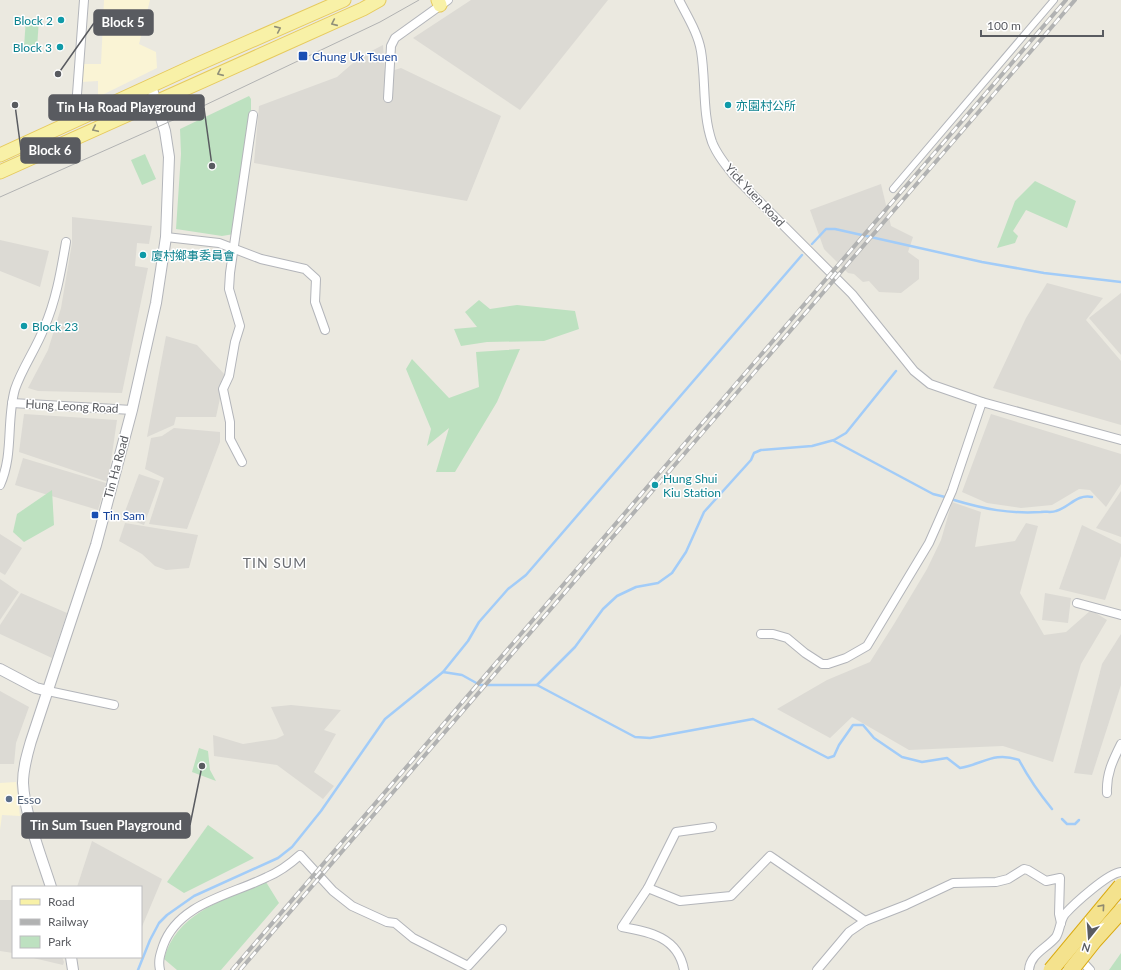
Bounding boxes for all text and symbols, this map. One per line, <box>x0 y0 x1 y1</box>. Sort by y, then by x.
callout: Block 5 <box>94 10 153 35</box>
scale bar <box>981 12 1103 38</box>
place label: Block 2 <box>14 13 53 28</box>
text: Block 5 <box>101 14 145 30</box>
marker: Block 2 <box>56 15 66 25</box>
one-way arrow <box>330 18 337 26</box>
text: 100 m <box>987 18 1021 33</box>
one-way arrow <box>275 25 282 33</box>
place label: Block 3 <box>13 40 52 55</box>
marker: Block 3 <box>55 42 65 52</box>
place label: Chung Uk Tsuen <box>312 49 398 64</box>
marker: Chung Uk Tsuen <box>297 50 309 62</box>
one-way arrow <box>216 68 224 76</box>
callout: Tin Ha Road Playground <box>49 95 204 120</box>
place label: 亦園村公所 <box>736 98 796 113</box>
text: Tin Ha Road Playground <box>56 99 196 115</box>
marker: 亦園村公所 <box>723 100 733 110</box>
one-way arrow <box>91 125 98 133</box>
callout: Block 6 <box>21 138 80 163</box>
text: Block 6 <box>28 142 72 158</box>
street label: Yick Yuen Road <box>722 160 788 230</box>
place label: 廈村鄉事委員會 <box>151 248 235 263</box>
marker: 廈村鄉事委員會 <box>138 250 148 260</box>
place label: Block 23 <box>32 319 78 334</box>
marker: Block 23 <box>19 321 29 331</box>
street label: Hung Leong Road <box>25 396 119 416</box>
street label: Tin Ha Road <box>100 434 132 500</box>
place label: Hung Shui Kiu Station <box>663 471 721 500</box>
marker: Hung Shui Kiu Station <box>650 480 660 490</box>
place label: Tin Sam <box>103 508 145 523</box>
marker: Tin Sam <box>90 510 100 520</box>
district label: TIN SUM <box>243 554 307 571</box>
place label: Esso <box>17 792 41 807</box>
marker: Esso <box>4 794 14 804</box>
callout: Tin Sum Tsuen Playground <box>22 813 190 838</box>
text: Tin Sum Tsuen Playground <box>30 817 182 833</box>
legend <box>12 886 142 958</box>
text: Road <box>48 894 75 909</box>
one-way arrow <box>1098 905 1105 912</box>
text: Railway <box>48 914 89 929</box>
north arrow <box>1069 918 1109 958</box>
text: Park <box>48 934 72 949</box>
text: N <box>1080 941 1092 955</box>

